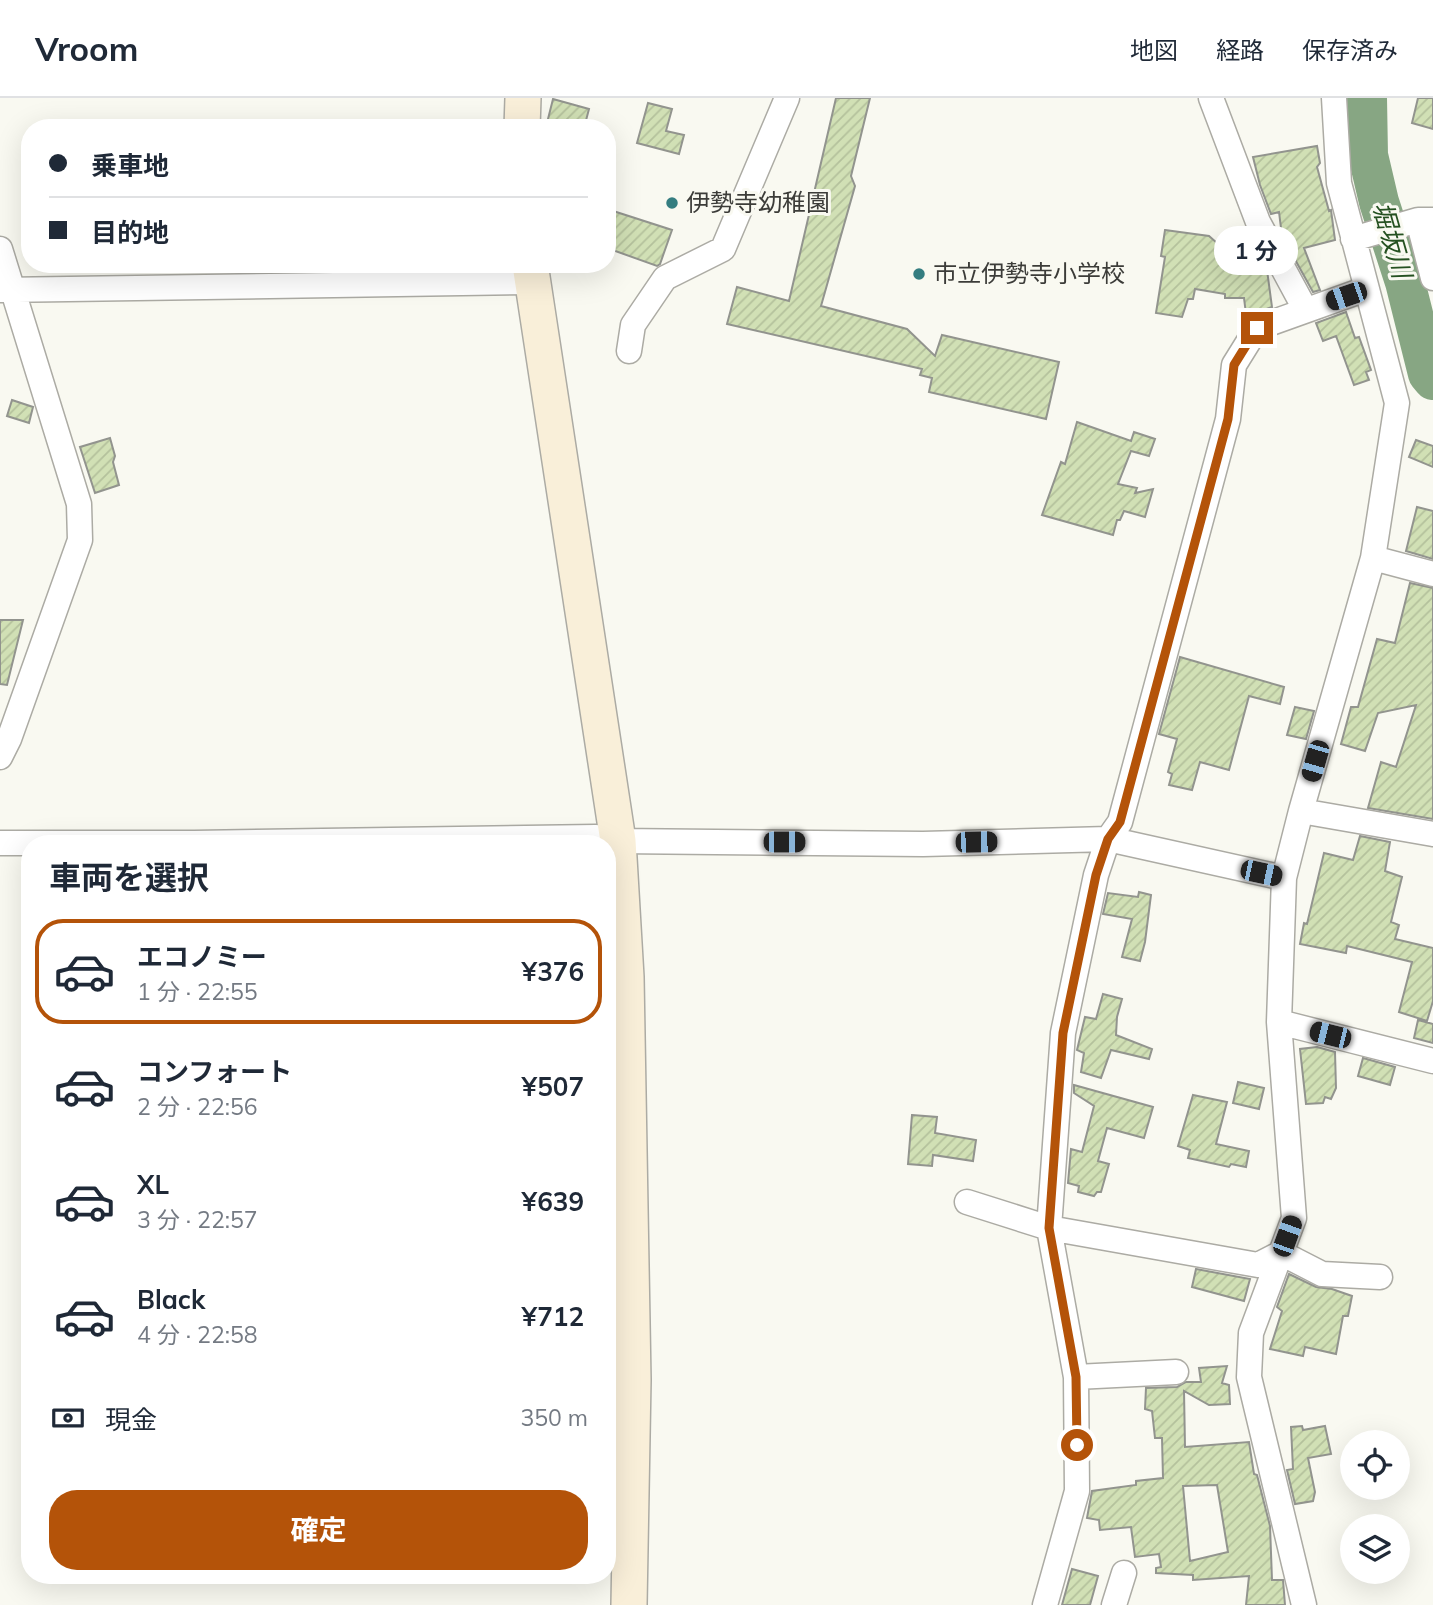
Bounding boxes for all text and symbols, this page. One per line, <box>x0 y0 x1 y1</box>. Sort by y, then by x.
text: Vroom <box>35 28 138 69</box>
text: 地図 <box>1130 35 1178 65</box>
text: 経路 <box>1216 35 1264 65</box>
text: 保存済み <box>1302 35 1398 65</box>
text: 乗車地 <box>91 149 169 182</box>
place label: 伊勢寺幼稚園 <box>686 187 830 217</box>
marker: 伊勢寺幼稚園 <box>664 195 680 211</box>
water label: 堀坂川 <box>1366 198 1420 285</box>
text: 目的地 <box>91 216 169 249</box>
callout: 1 分 <box>1215 226 1299 275</box>
text: 1 分 <box>1234 236 1278 265</box>
place label: 市立伊勢寺小学校 <box>933 258 1125 288</box>
marker: 市立伊勢寺小学校 <box>911 266 927 282</box>
car <box>1323 279 1370 313</box>
route end <box>1241 312 1273 344</box>
car <box>1300 738 1331 784</box>
car <box>955 831 998 853</box>
car <box>764 832 806 853</box>
text: 車両を選択 <box>49 857 209 897</box>
car <box>1239 858 1284 888</box>
icon: car <box>53 940 116 1003</box>
text: エコノミー <box>137 940 267 973</box>
text: ¥376 <box>522 955 584 988</box>
text: 1 分 · 22:55 <box>137 977 258 1006</box>
car <box>1308 1020 1353 1050</box>
icon: car <box>53 1055 116 1118</box>
text: コンフォート <box>137 1055 292 1088</box>
text: ¥507 <box>522 1070 584 1103</box>
text: 2 分 · 22:56 <box>137 1092 258 1121</box>
text: XL <box>137 1168 169 1201</box>
icon: car <box>53 1170 116 1233</box>
text: ¥639 <box>522 1185 584 1218</box>
text: 3 分 · 22:57 <box>137 1205 258 1234</box>
car <box>1270 1213 1305 1259</box>
text: Black <box>137 1283 205 1316</box>
icon: car <box>53 1285 116 1348</box>
text: ¥712 <box>522 1300 584 1333</box>
text: 4 分 · 22:58 <box>137 1320 258 1349</box>
icon: cash <box>49 1399 87 1437</box>
text: 現金 <box>105 1403 157 1436</box>
text: 350 m <box>520 1403 588 1432</box>
route start <box>1061 1429 1093 1461</box>
map controls <box>1340 1430 1410 1584</box>
button: locate <box>1340 1430 1410 1500</box>
button: 確定 <box>49 1490 588 1570</box>
button: layers <box>1340 1514 1410 1584</box>

